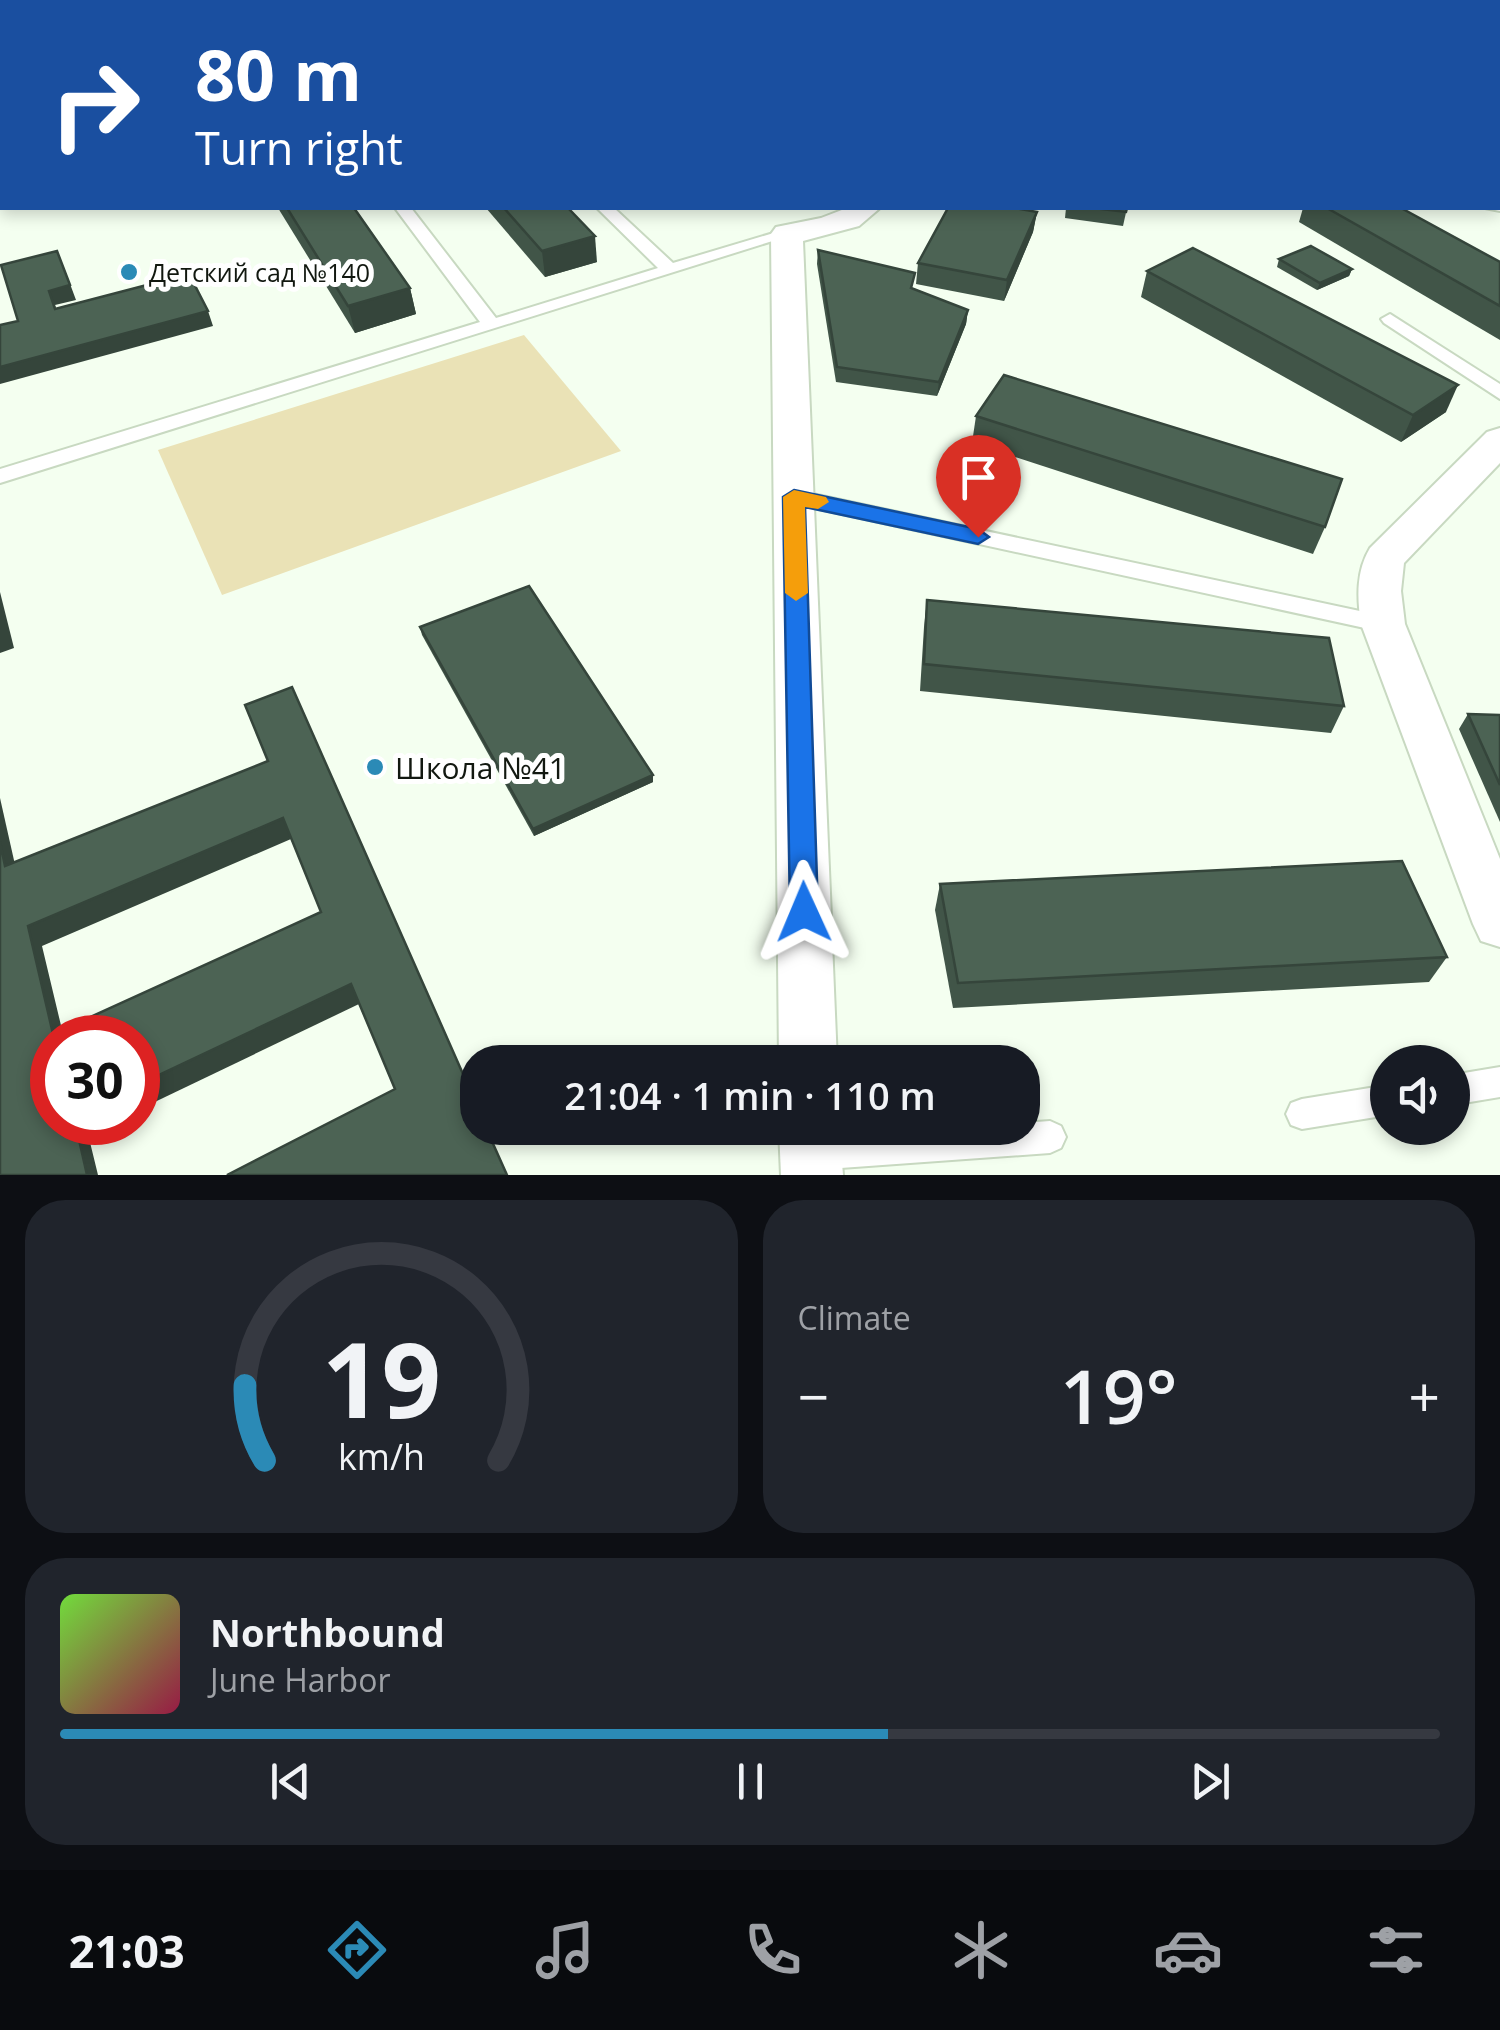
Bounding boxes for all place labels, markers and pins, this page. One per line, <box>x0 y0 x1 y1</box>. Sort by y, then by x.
place label: Детский сад №140 <box>149 255 370 289</box>
marker: Детский сад №140 <box>118 261 140 283</box>
pin <box>936 435 1021 538</box>
place label: Школа №41 <box>395 747 566 788</box>
marker: Школа №41 <box>364 756 386 778</box>

